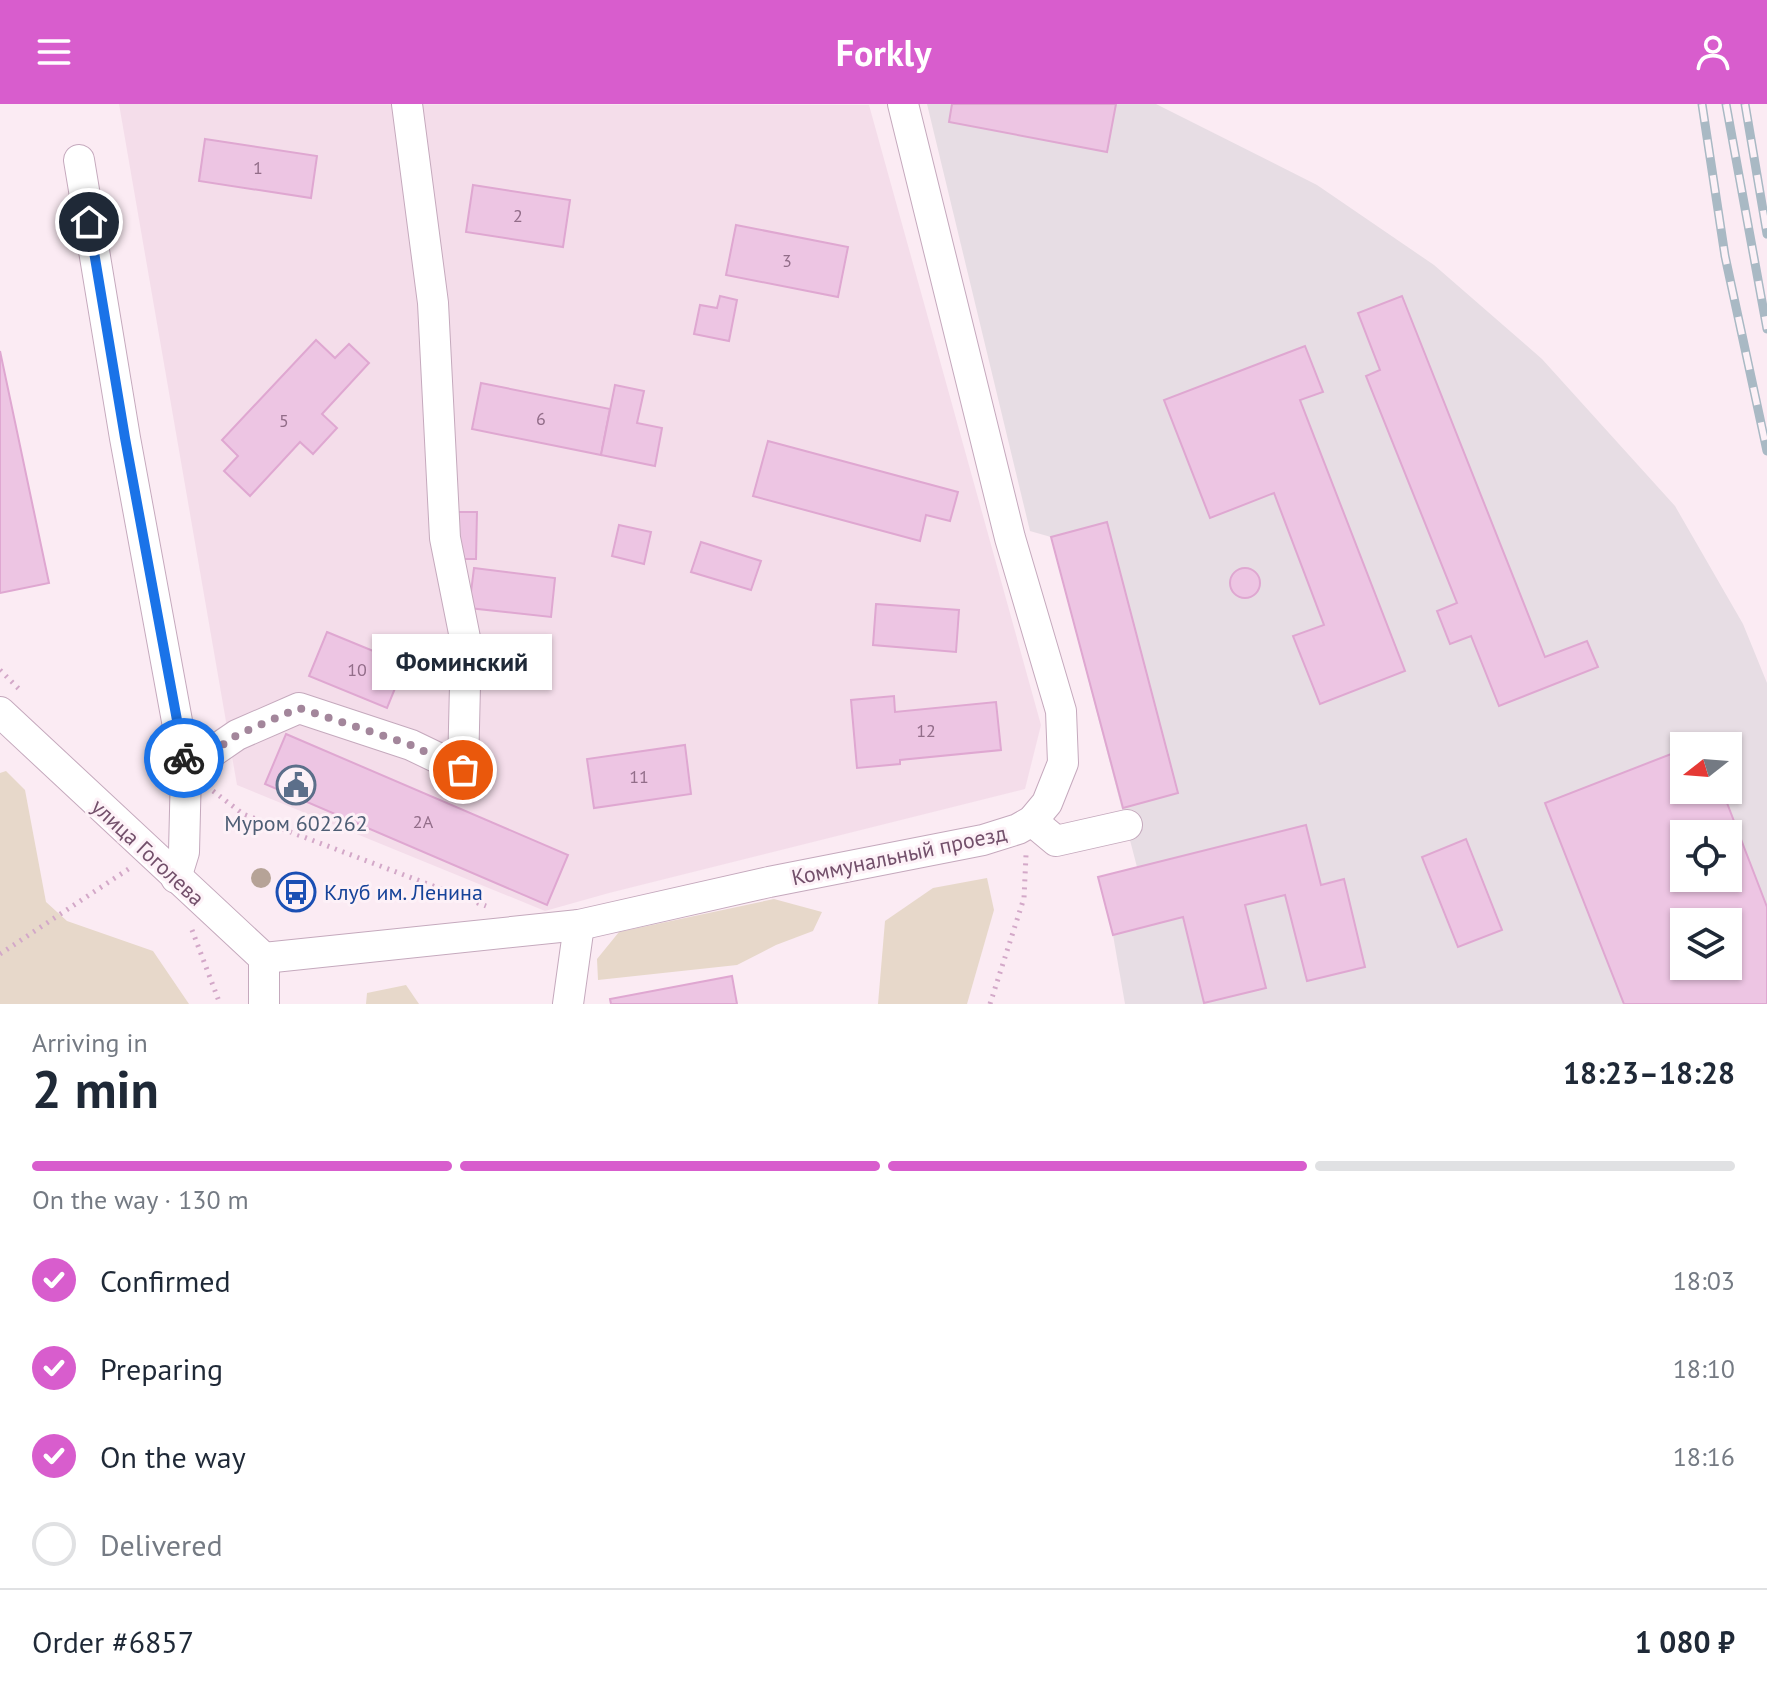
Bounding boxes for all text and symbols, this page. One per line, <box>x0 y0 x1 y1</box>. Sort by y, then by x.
text: Forkly <box>836 29 931 76</box>
icon: menu <box>32 30 76 74</box>
icon: person <box>1691 30 1735 74</box>
house number: 1 <box>253 156 263 179</box>
pin <box>55 188 123 256</box>
icon: home <box>67 200 111 244</box>
house number: 2 <box>513 204 523 227</box>
house number: 3 <box>782 249 792 272</box>
house number: 6 <box>536 407 546 430</box>
house number: 5 <box>279 409 289 432</box>
callout: Фоминский <box>373 634 553 690</box>
text: Фоминский <box>396 645 528 678</box>
house number: 10 <box>347 658 367 681</box>
courier <box>144 718 224 798</box>
house number: 12 <box>916 719 936 742</box>
north arrow <box>1670 732 1742 804</box>
map controls <box>1670 732 1742 980</box>
icon: bike <box>162 736 206 780</box>
pin <box>429 736 497 804</box>
icon: bag <box>441 748 485 792</box>
public building icon: Муром 602262 <box>275 764 317 806</box>
house number: 11 <box>629 765 649 788</box>
street label: улица Гоголева <box>86 792 210 912</box>
place label: Муром 602262 <box>224 809 368 837</box>
house number: 2А <box>413 810 434 833</box>
street label: Коммунальный проезд <box>789 819 1009 891</box>
button: locate <box>1670 820 1742 892</box>
bus stop icon: Клуб им. Ленина <box>275 871 317 913</box>
place label: Клуб им. Ленина <box>324 878 483 906</box>
button: layers <box>1670 908 1742 980</box>
text: Arriving in <box>32 1026 148 1059</box>
text: 18:23–18:28 <box>1563 1053 1735 1092</box>
text: 2 min <box>32 1055 159 1122</box>
text: On the way · 130 m <box>32 1183 249 1216</box>
icon: check <box>32 1258 76 1302</box>
text: Confirmed <box>100 1261 231 1300</box>
text: 18:03 <box>1673 1264 1735 1297</box>
icon: check <box>32 1346 76 1390</box>
text: Preparing <box>100 1349 223 1388</box>
text: 18:10 <box>1673 1352 1735 1385</box>
icon: check <box>32 1434 76 1478</box>
text: On the way <box>100 1437 246 1476</box>
text: 18:16 <box>1673 1440 1735 1473</box>
text: Delivered <box>100 1525 223 1564</box>
text: Order #6857 <box>32 1622 194 1661</box>
text: 1 080 ₽ <box>1635 1622 1735 1661</box>

